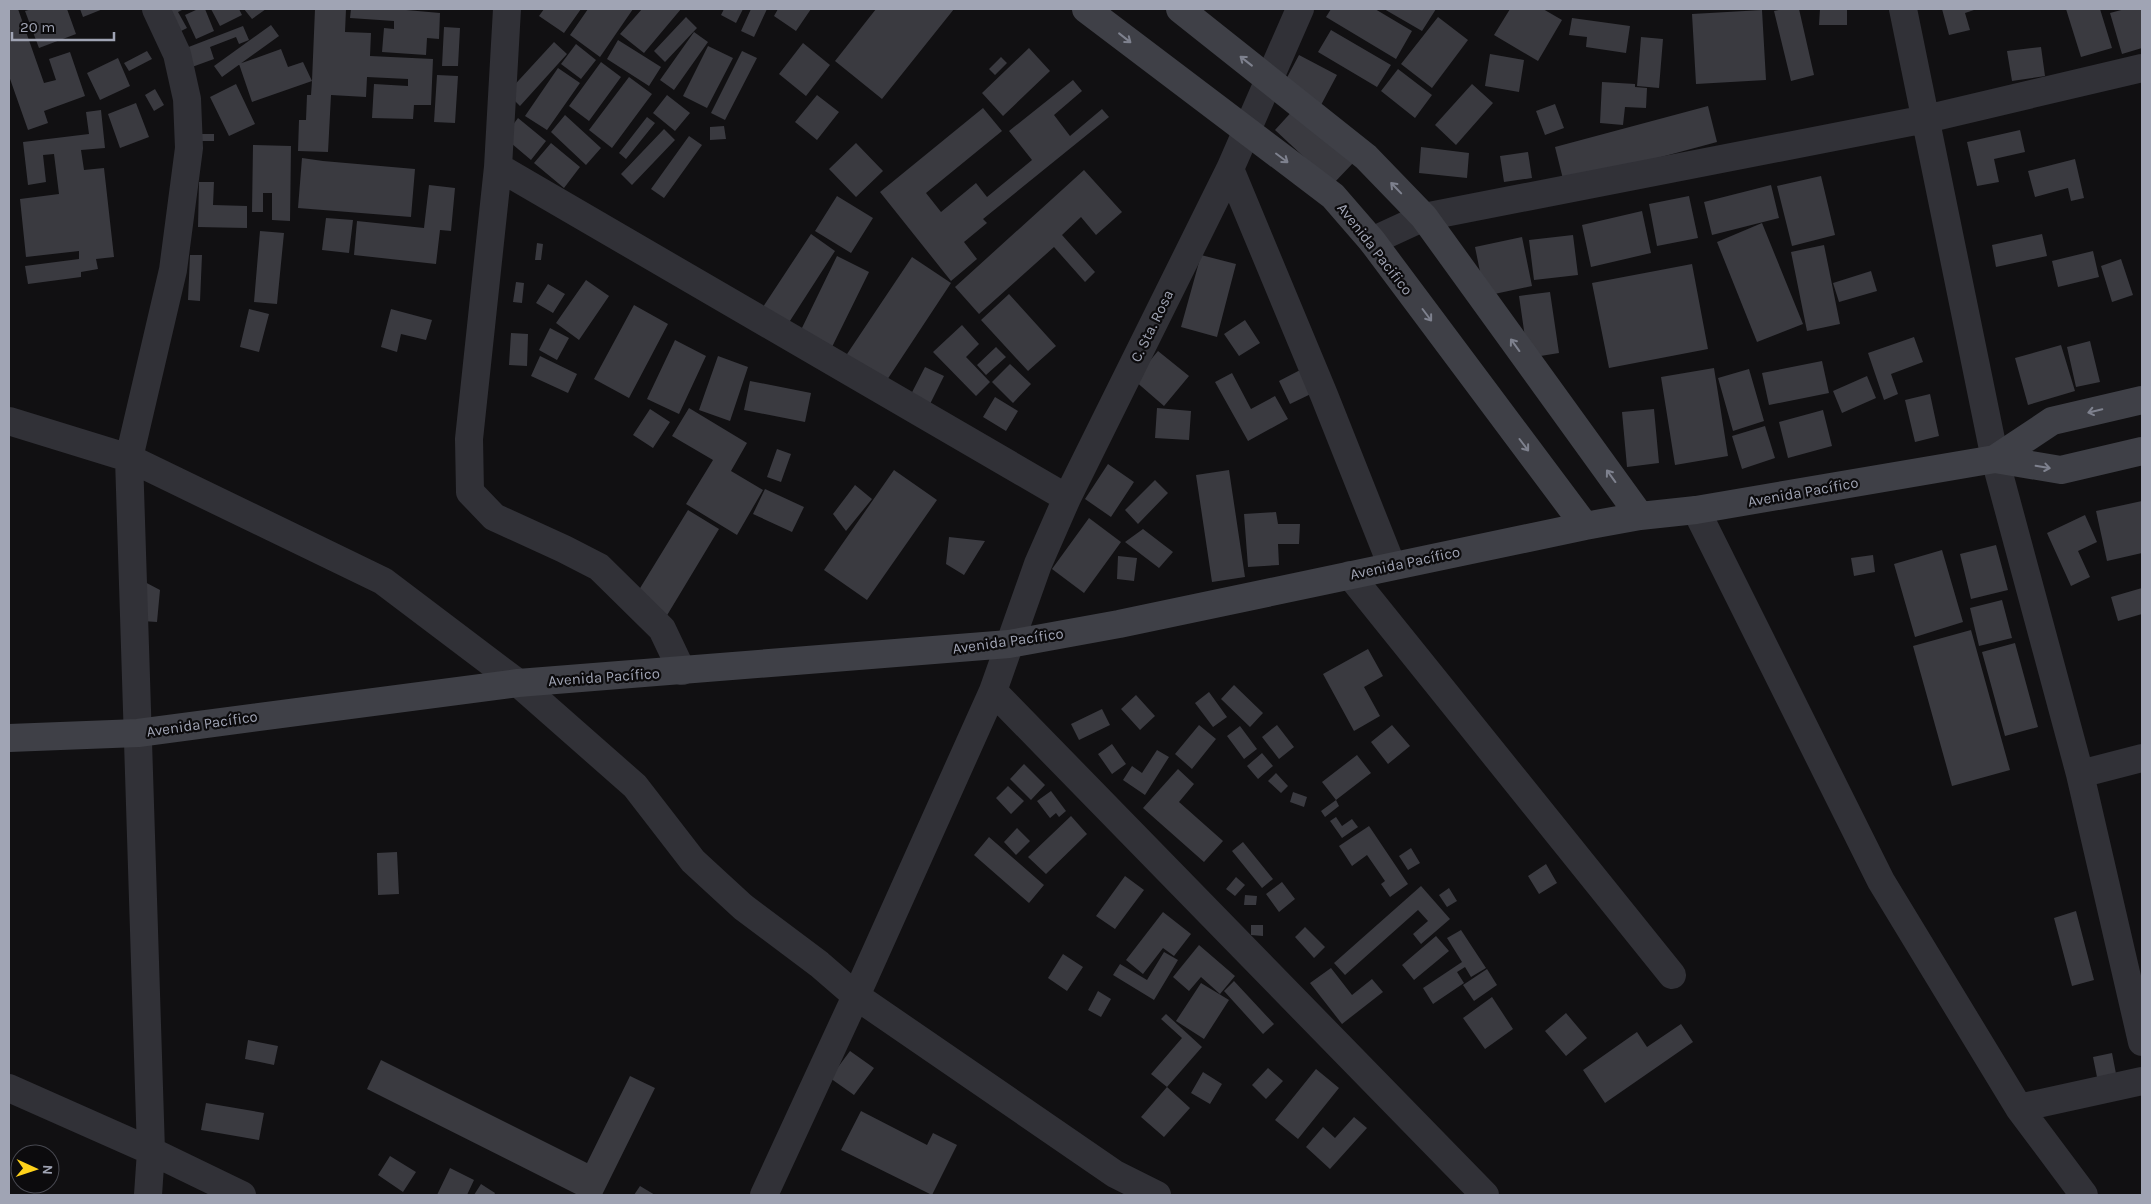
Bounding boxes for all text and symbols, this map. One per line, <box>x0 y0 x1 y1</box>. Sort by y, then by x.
scale bar <box>12 10 115 42</box>
text: 20 m <box>20 18 55 36</box>
one-way arrow <box>1118 33 1131 44</box>
one-way arrow <box>1240 55 1253 66</box>
one-way arrow <box>1275 153 1289 163</box>
one-way arrow <box>1390 182 1402 195</box>
street label: Avenida Pacifico <box>1333 199 1417 299</box>
street label: C. Sta. Rosa <box>1127 287 1177 365</box>
one-way arrow <box>1421 308 1432 321</box>
one-way arrow <box>1510 339 1521 352</box>
one-way arrow <box>2087 407 2103 416</box>
one-way arrow <box>1518 438 1529 451</box>
one-way arrow <box>2034 462 2050 472</box>
one-way arrow <box>1606 470 1616 484</box>
street label: Avenida Pacífico <box>1746 473 1860 511</box>
street label: Avenida Pacífico <box>1348 543 1462 583</box>
street label: Avenida Pacífico <box>951 624 1065 658</box>
street label: Avenida Pacífico <box>547 664 661 690</box>
street label: Avenida Pacífico <box>145 707 259 741</box>
north arrow <box>10 1144 60 1194</box>
text: N <box>39 1164 56 1175</box>

